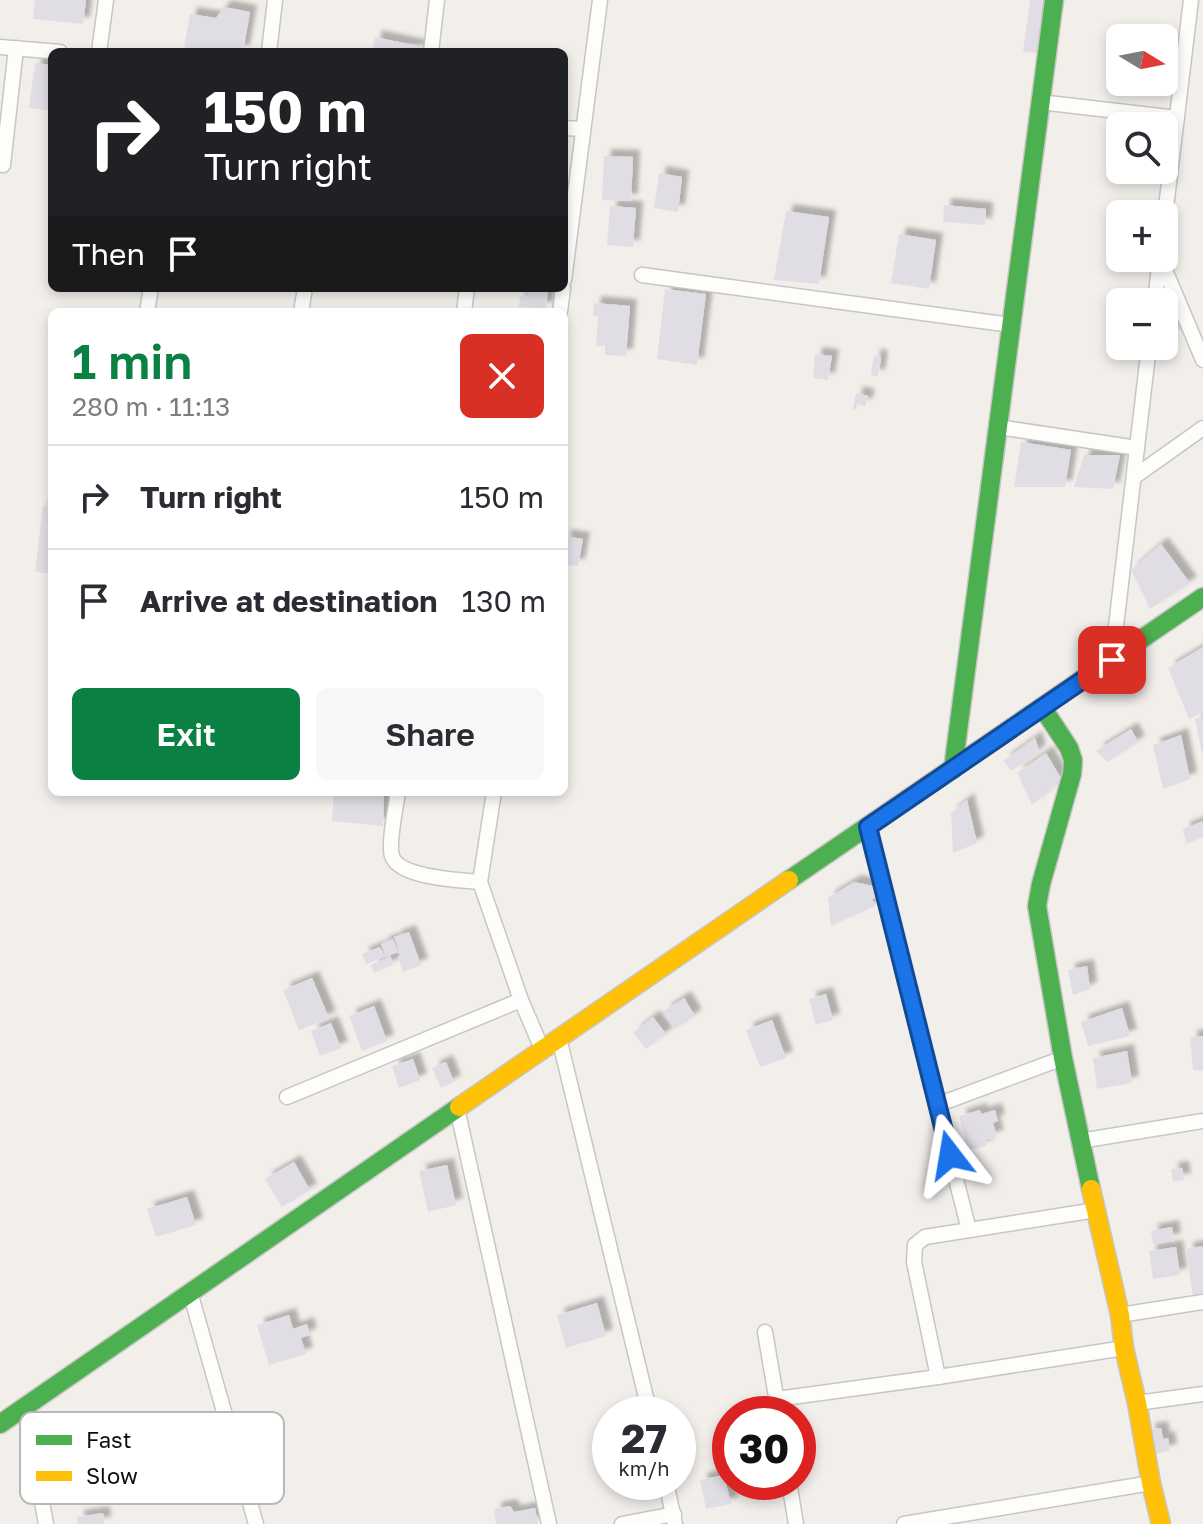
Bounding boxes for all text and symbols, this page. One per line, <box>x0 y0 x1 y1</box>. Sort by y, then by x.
north arrow <box>1106 24 1178 96</box>
map controls <box>1106 24 1178 360</box>
text: 150 m <box>204 77 366 144</box>
icon: right <box>72 80 176 184</box>
button: search <box>1106 112 1178 184</box>
text: Turn right <box>204 145 372 188</box>
button: + <box>1106 200 1178 272</box>
icon: arrive <box>161 232 205 276</box>
text: Then <box>72 236 145 272</box>
button: − <box>1106 288 1178 360</box>
text: 1 min <box>72 332 192 390</box>
button: close <box>460 334 544 418</box>
text: 280 m · 11:13 <box>72 391 230 422</box>
icon: right <box>72 475 116 519</box>
text: Turn right <box>140 479 282 515</box>
text: 150 m <box>459 479 544 515</box>
icon: arrive <box>72 579 116 623</box>
text: Arrive at destination <box>140 583 437 619</box>
text: 130 m <box>461 583 546 619</box>
pin <box>1078 626 1146 694</box>
icon: arrive <box>1090 638 1134 682</box>
button: Exit <box>72 688 300 780</box>
button: Share <box>316 688 544 780</box>
position arrow <box>908 1113 992 1197</box>
speed limit sign: 30 <box>712 1396 816 1500</box>
legend <box>20 1412 284 1504</box>
text: 27 <box>621 1414 667 1462</box>
text: Fast <box>86 1426 132 1453</box>
text: km/h <box>619 1456 669 1480</box>
text: Slow <box>86 1462 138 1489</box>

